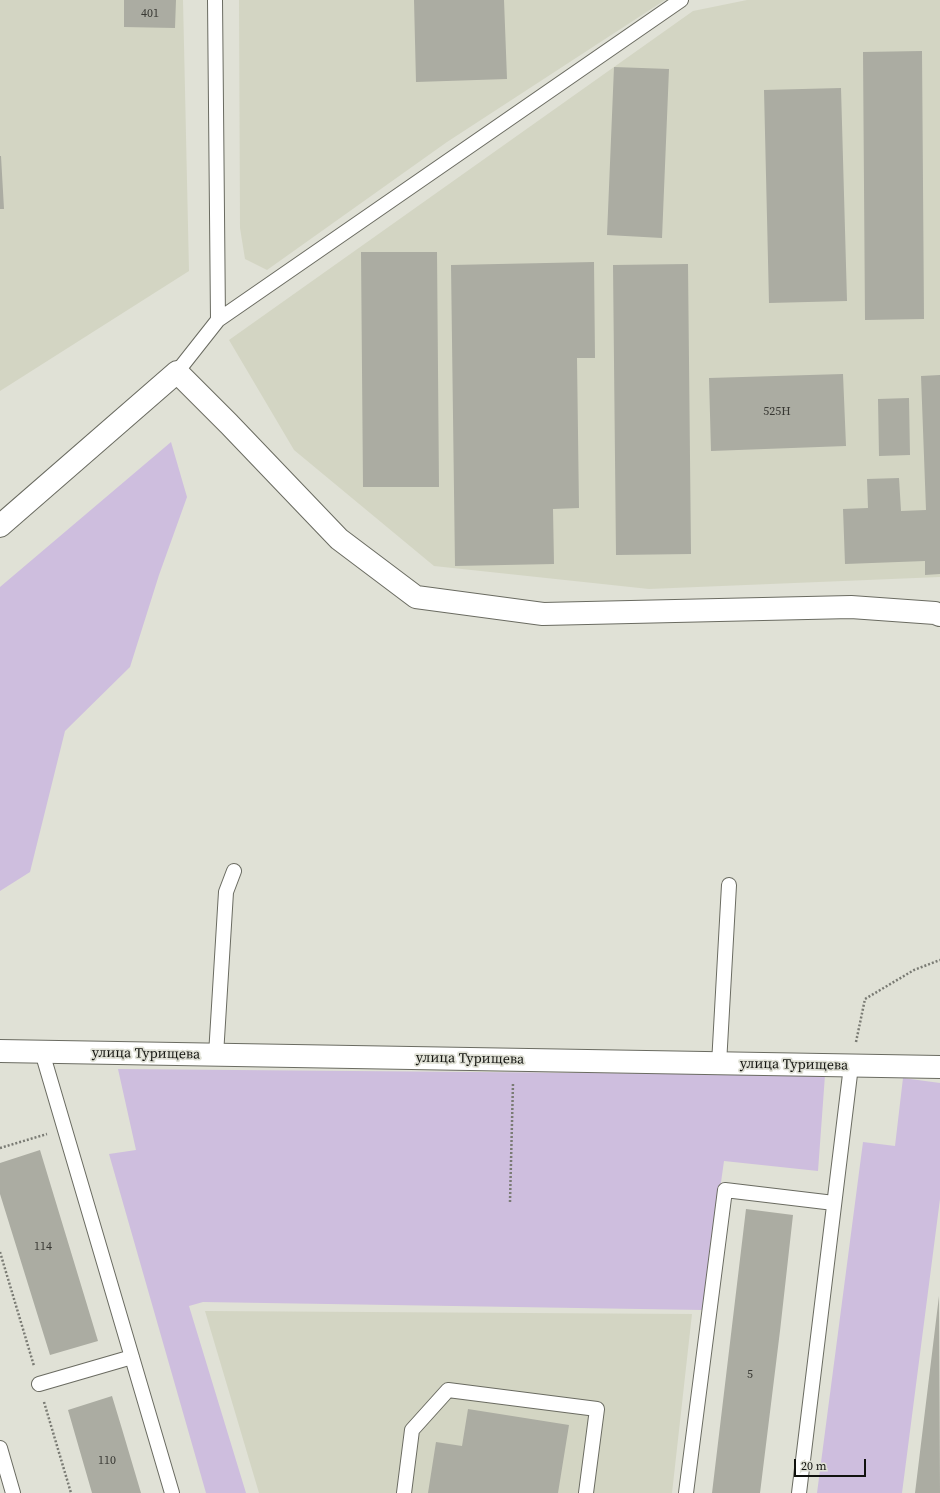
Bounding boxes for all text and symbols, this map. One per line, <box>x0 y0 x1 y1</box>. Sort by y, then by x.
house number: 401 <box>141 7 159 21</box>
house number: 525Н <box>763 405 791 419</box>
street label: улица Турищева <box>92 1045 200 1063</box>
street label: улица Турищева <box>416 1050 524 1068</box>
street label: улица Турищева <box>740 1056 848 1074</box>
house number: 114 <box>34 1240 52 1254</box>
house number: 5 <box>747 1368 753 1382</box>
scale bar <box>796 1451 868 1477</box>
house number: 110 <box>98 1454 116 1468</box>
text: 20 m <box>801 1458 827 1474</box>

